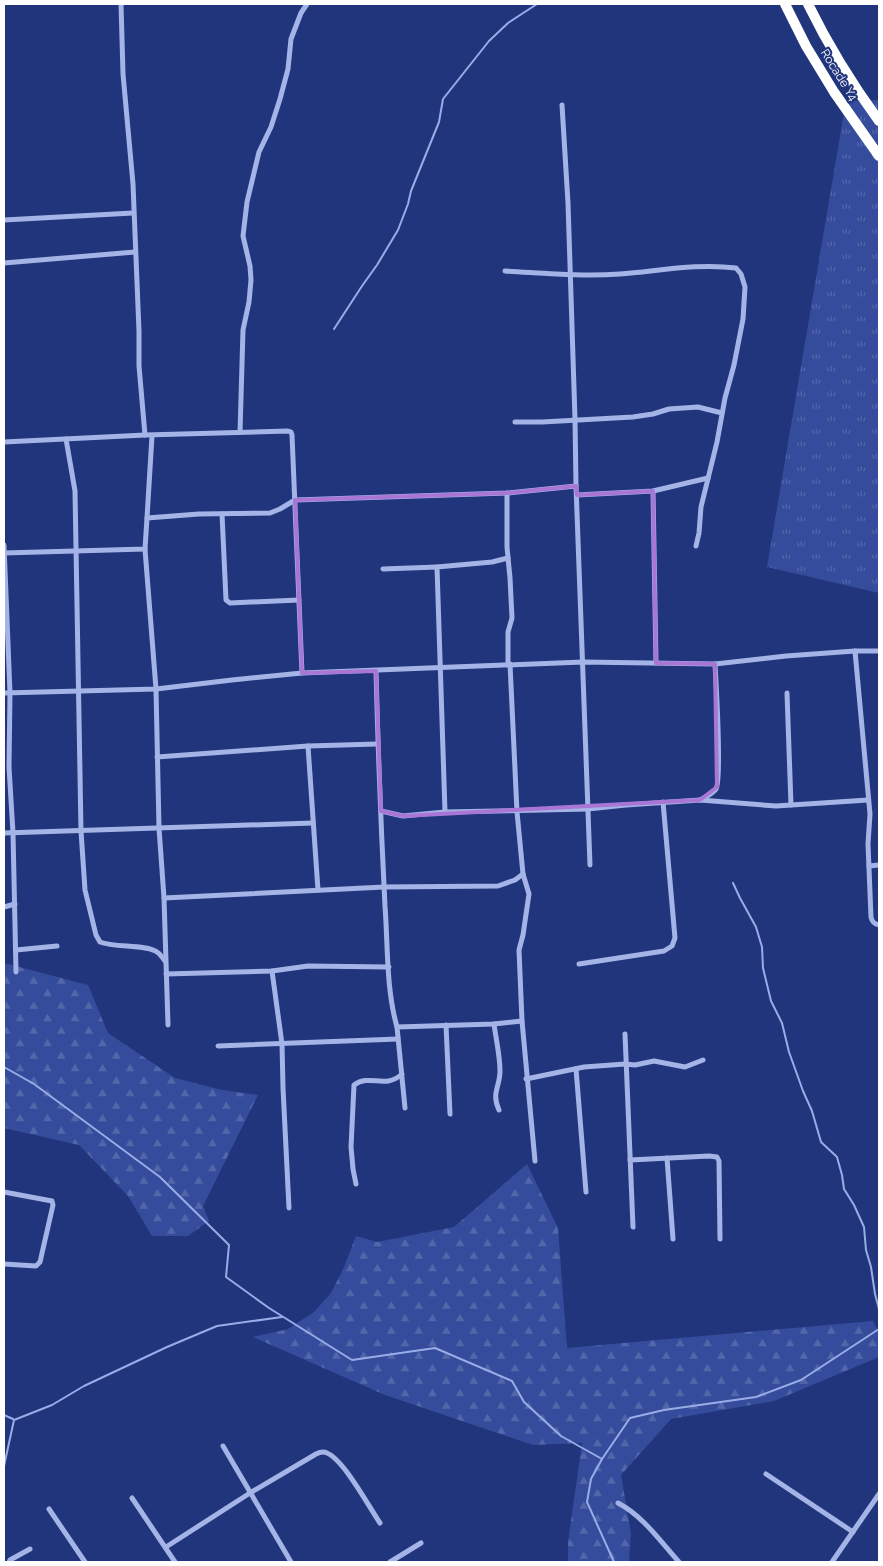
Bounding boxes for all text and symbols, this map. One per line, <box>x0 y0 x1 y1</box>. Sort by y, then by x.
street label: Rocade Y4 <box>818 47 861 104</box>

